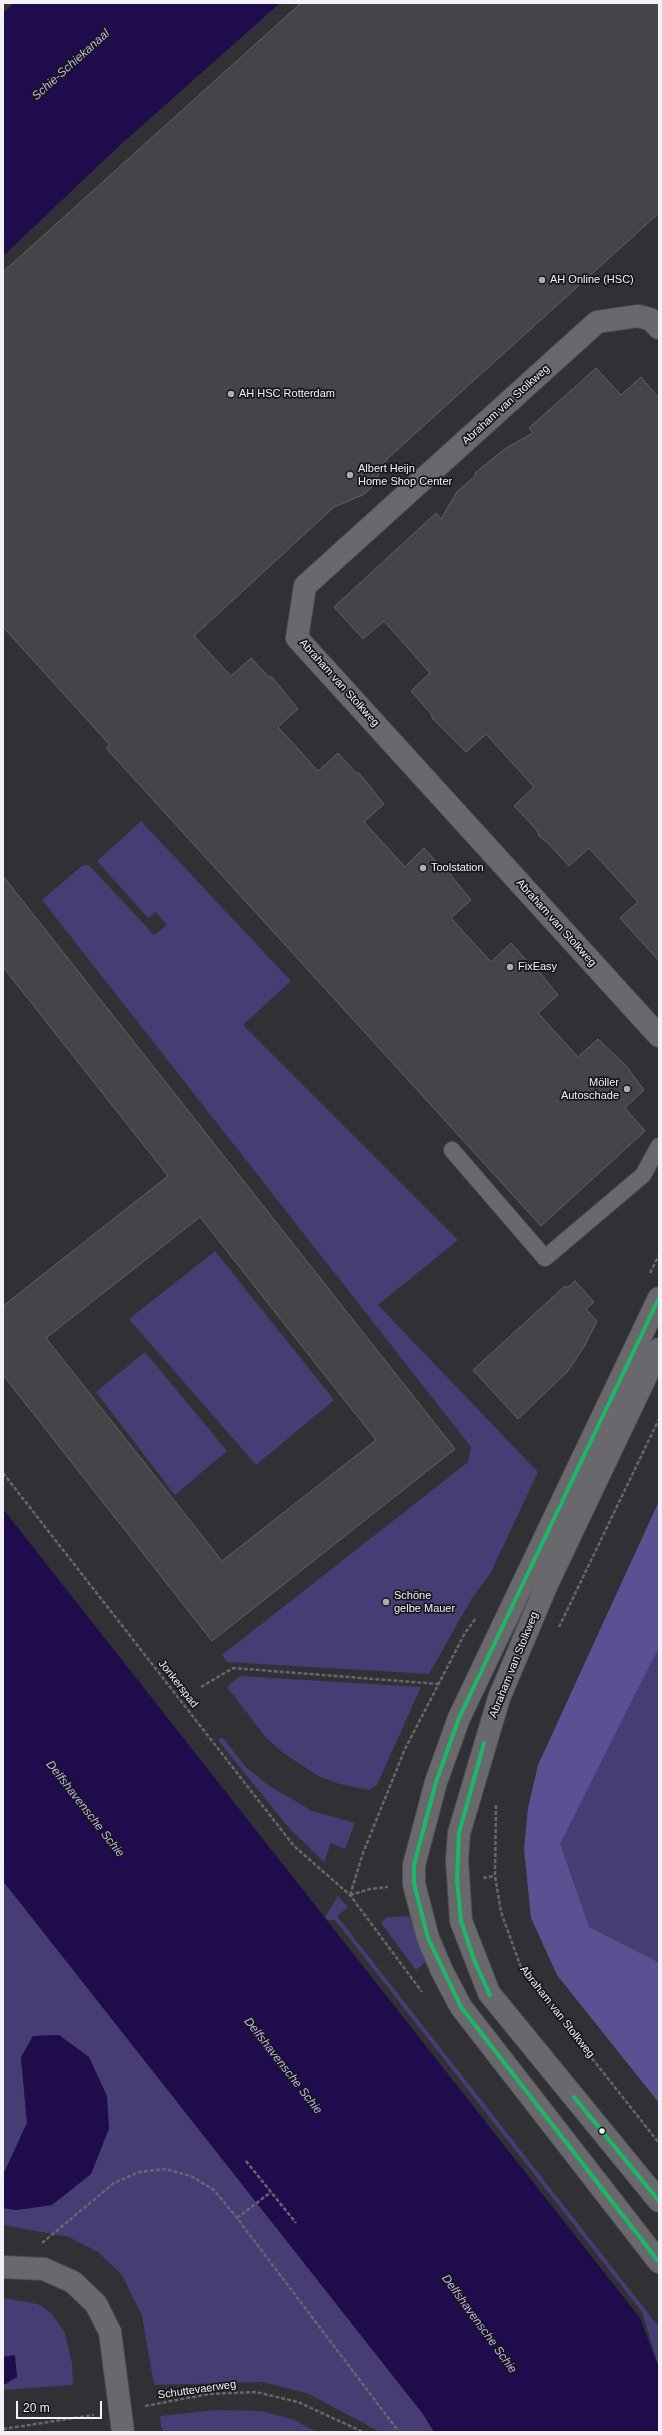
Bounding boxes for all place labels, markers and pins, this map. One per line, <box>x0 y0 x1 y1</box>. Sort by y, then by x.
place label: AH Online (HSC) <box>550 273 634 287</box>
marker: AH Online (HSC) <box>537 275 547 285</box>
place label: AH HSC Rotterdam <box>239 387 335 401</box>
marker: AH HSC Rotterdam <box>226 389 236 399</box>
place label: Albert Heijn Home Shop Center <box>358 462 452 488</box>
marker: Albert Heijn Home Shop Center <box>345 470 355 480</box>
place label: Toolstation <box>431 861 484 875</box>
marker: Toolstation <box>418 863 428 873</box>
place label: FixEasy <box>518 960 557 974</box>
marker: FixEasy <box>505 962 515 972</box>
place label: Möller Autoschade <box>561 1076 619 1102</box>
marker: Möller Autoschade <box>622 1084 632 1094</box>
place label: Schöne gelbe Mauer <box>394 1589 455 1615</box>
marker: Schöne gelbe Mauer <box>381 1597 391 1607</box>
unlabelled marker <box>597 2126 607 2136</box>

